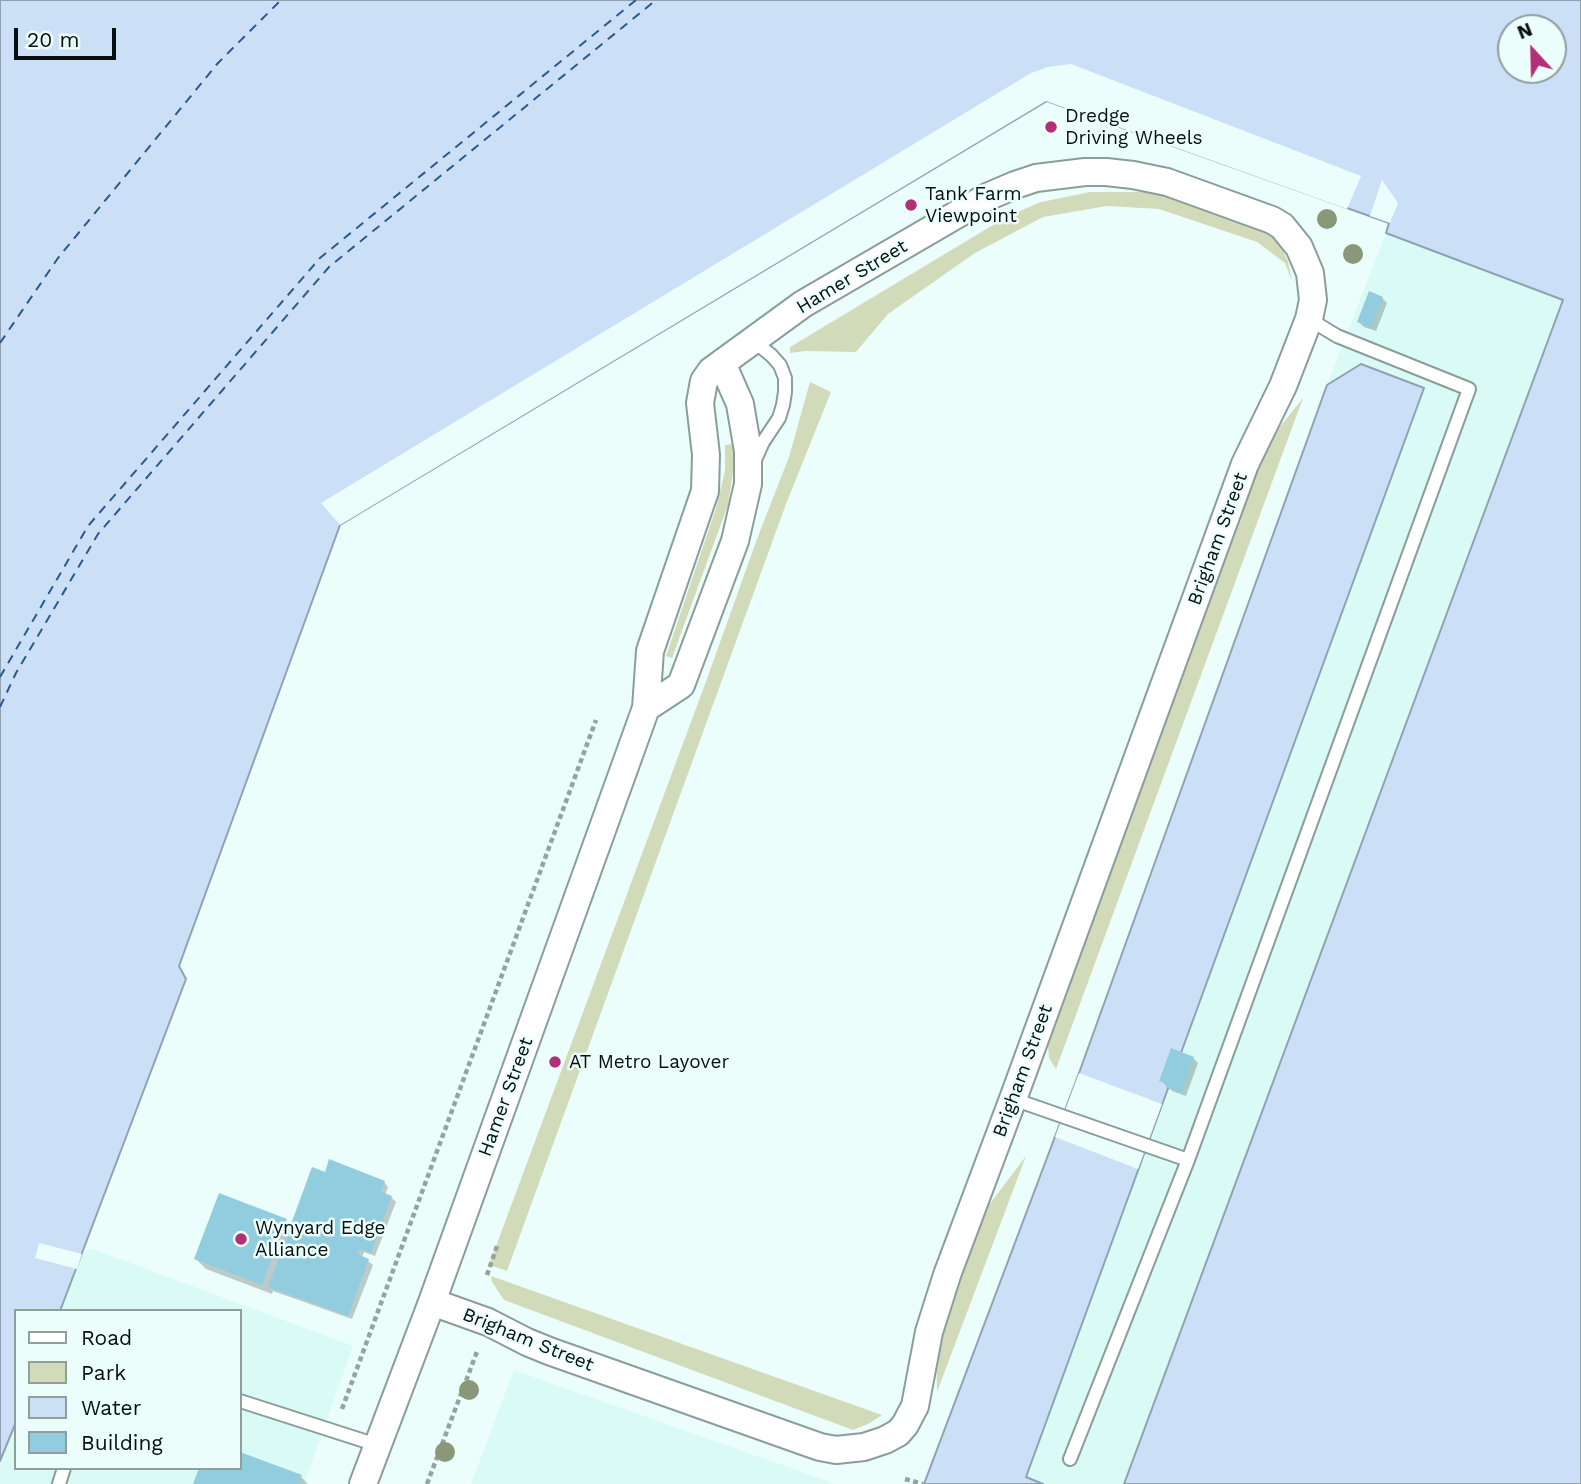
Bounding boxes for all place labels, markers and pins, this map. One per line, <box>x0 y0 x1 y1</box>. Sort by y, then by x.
place label: Dredge Driving Wheels <box>1065 105 1202 149</box>
marker: Dredge Driving Wheels <box>1043 119 1059 135</box>
place label: Tank Farm Viewpoint <box>925 183 1022 227</box>
marker: Tank Farm Viewpoint <box>903 197 919 213</box>
place label: AT Metro Layover <box>569 1051 729 1073</box>
marker: AT Metro Layover <box>547 1054 563 1070</box>
place label: Wynyard Edge Alliance <box>255 1217 385 1261</box>
marker: Wynyard Edge Alliance <box>233 1231 249 1247</box>

